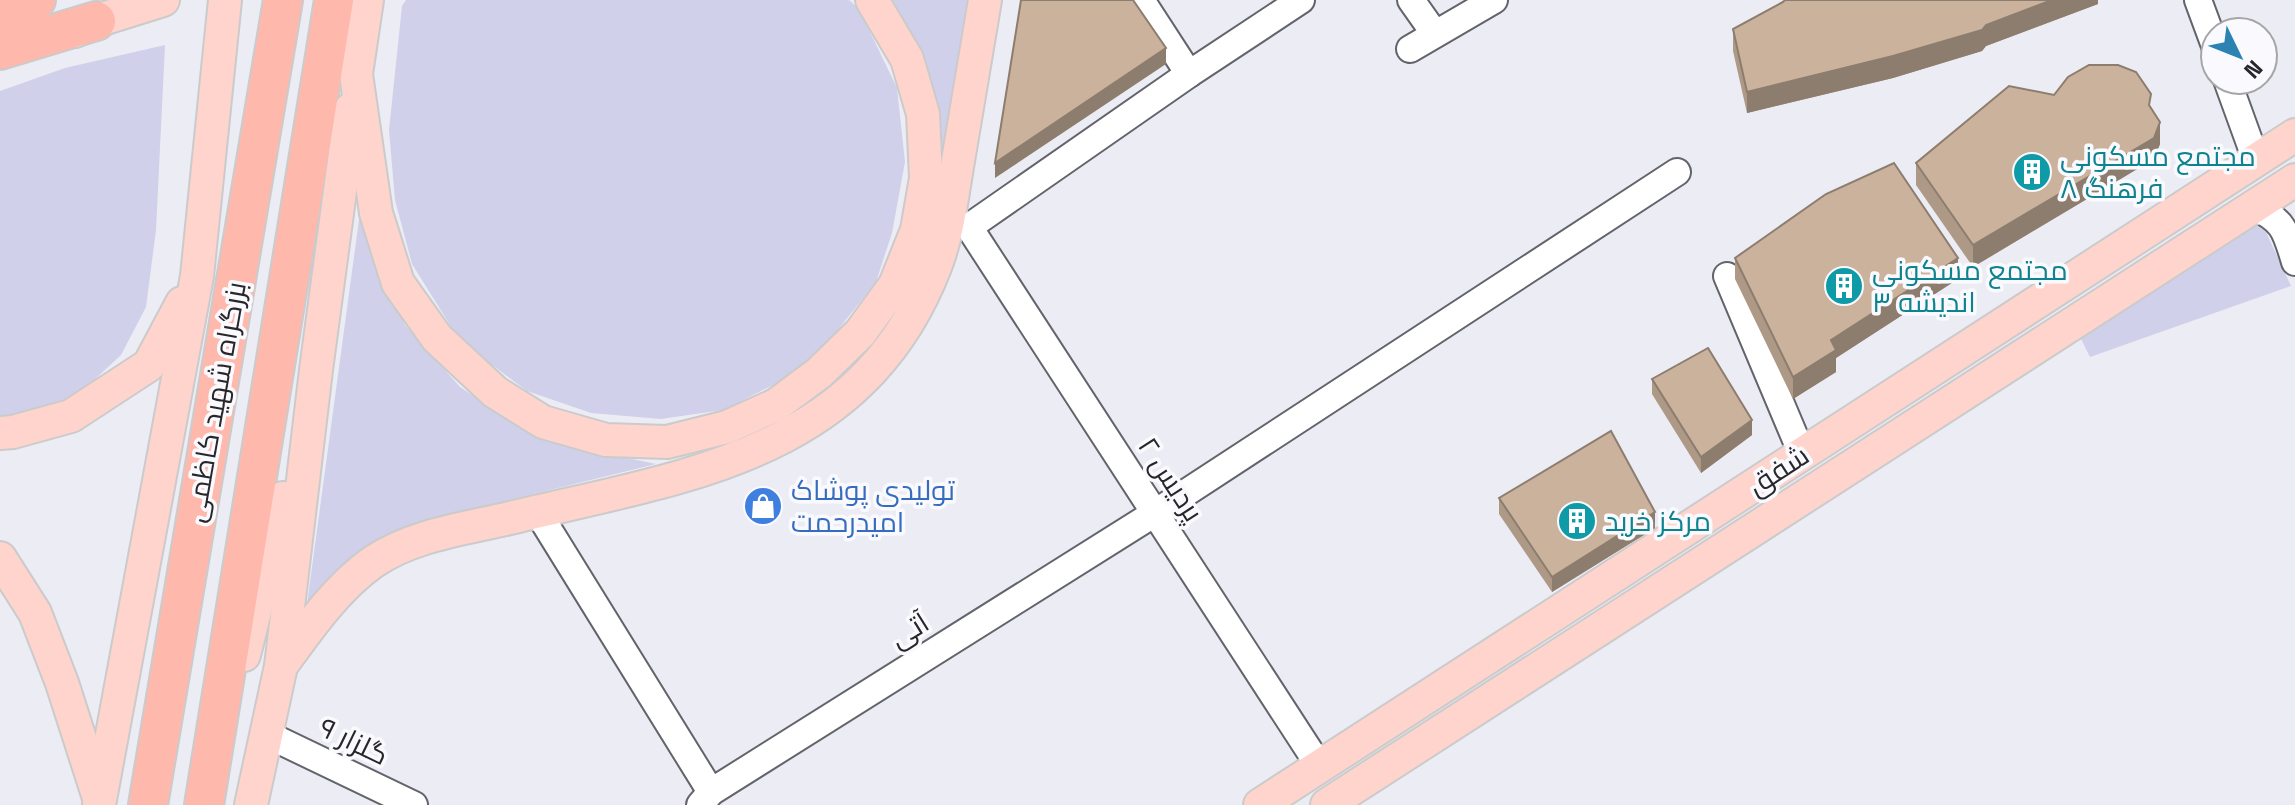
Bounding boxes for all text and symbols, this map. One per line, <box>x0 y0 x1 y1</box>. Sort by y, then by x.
north arrow <box>2199 16 2279 96</box>
text: N <box>2238 55 2269 85</box>
place label: مجتمع مسکونی فرهنگ ۸ <box>2060 138 2256 206</box>
building icon: مجتمع مسکونی فرهنگ ۸ <box>2011 151 2053 193</box>
place label: مجتمع مسکونی اندیشه ۳ <box>1872 252 2068 320</box>
building icon: مجتمع مسکونی اندیشه ۳ <box>1823 265 1865 307</box>
street label: بزرگراه شهید کاظمی <box>176 279 254 525</box>
street label: پردیس ۲ <box>1130 430 1212 529</box>
street label: شفق <box>1740 437 1816 503</box>
place label: تولیدی پوشاک امیدرحمت <box>791 472 955 540</box>
shop icon: تولیدی پوشاک امیدرحمت <box>742 485 784 527</box>
building icon: مرکز خرید <box>1556 500 1598 542</box>
place label: مرکز خرید <box>1605 503 1711 539</box>
street label: آتی <box>883 604 936 656</box>
street label: گلزار ۹ <box>314 709 394 773</box>

